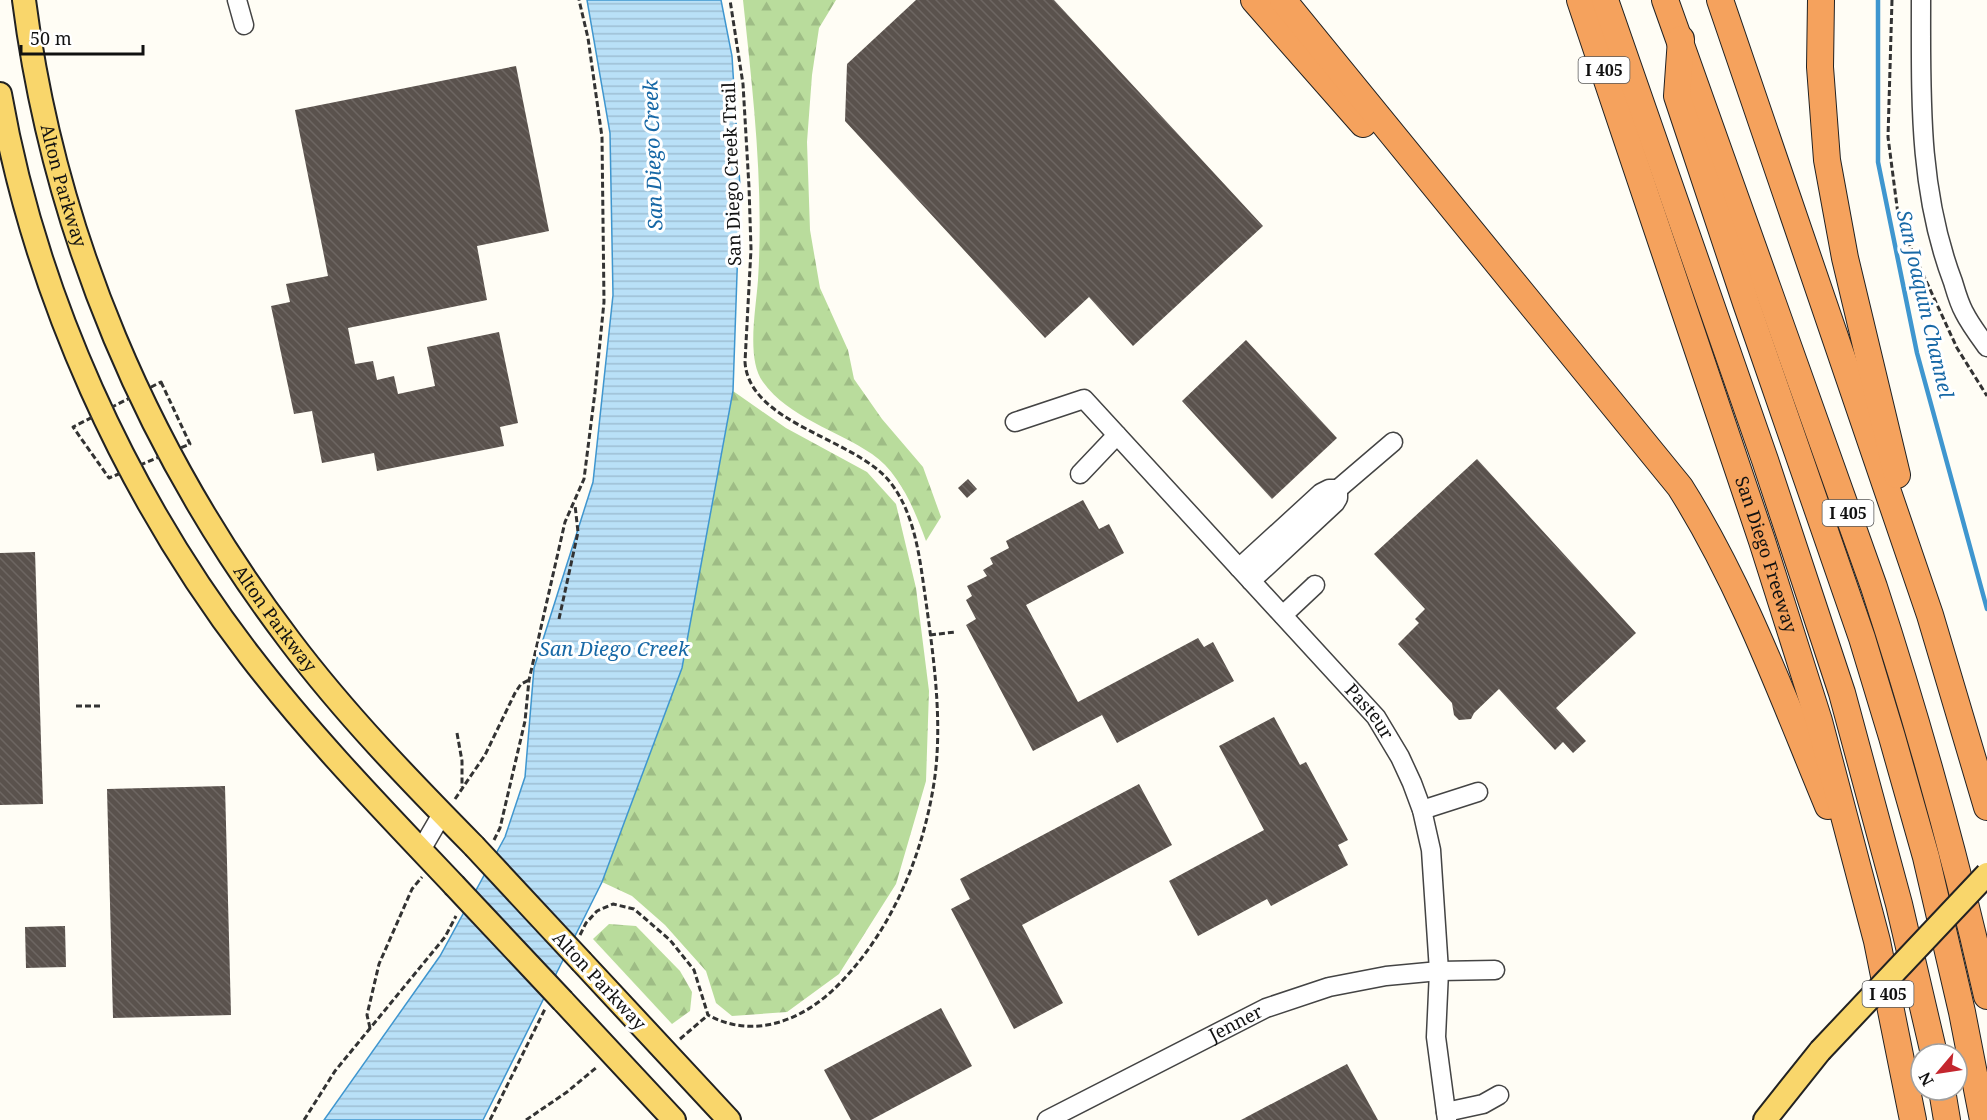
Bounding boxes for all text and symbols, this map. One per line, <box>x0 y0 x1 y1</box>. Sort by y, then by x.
scale bar <box>21 18 142 56</box>
text: 50 m <box>30 26 72 50</box>
road number: I 405 <box>1578 57 1630 83</box>
water label: San Diego Creek <box>636 79 669 231</box>
street label: San Diego Creek Trail <box>716 81 746 266</box>
street label: Alton Parkway <box>36 122 93 251</box>
water label: San Joaquin Channel <box>1891 207 1960 401</box>
street label: San Diego Freeway <box>1730 473 1804 637</box>
road number: I 405 <box>1822 500 1874 526</box>
street label: Alton Parkway <box>229 560 323 677</box>
water label: San Diego Creek <box>539 635 690 662</box>
street label: Pasteur <box>1340 678 1400 744</box>
street label: Alton Parkway <box>548 926 652 1035</box>
road number: I 405 <box>1862 981 1914 1007</box>
street label: Jenner <box>1203 999 1267 1047</box>
north arrow <box>1909 1042 1969 1102</box>
text: N <box>1913 1068 1939 1090</box>

